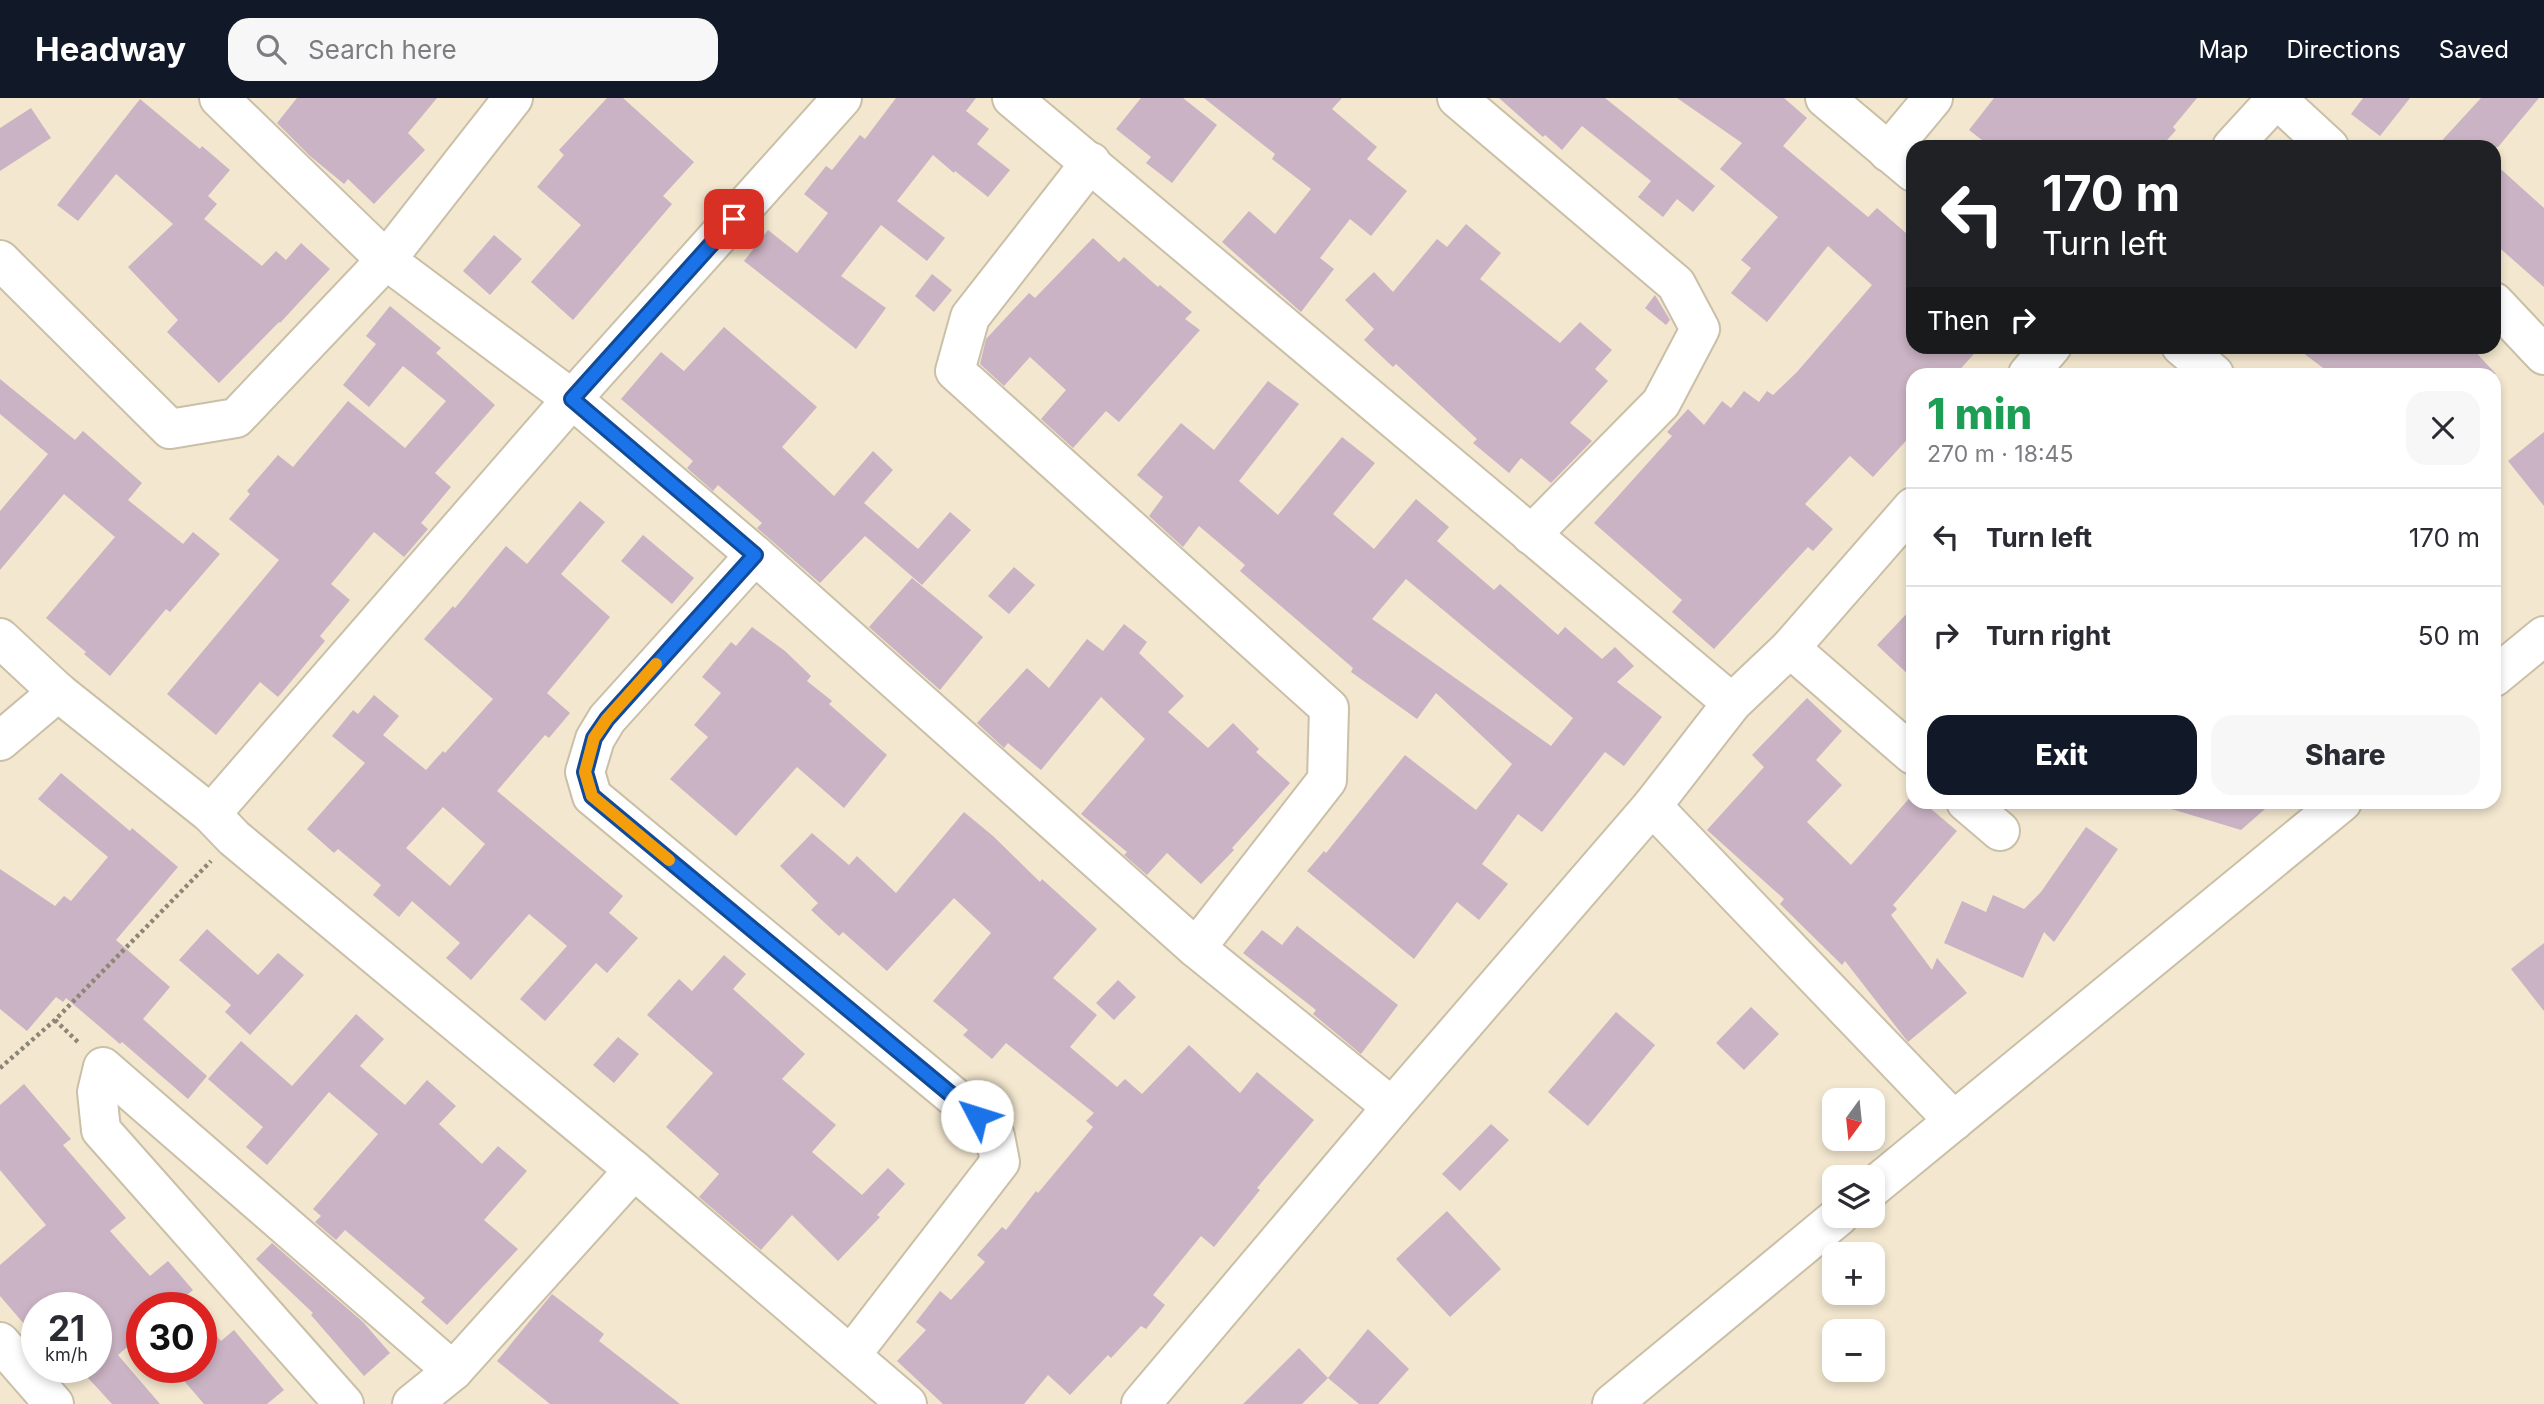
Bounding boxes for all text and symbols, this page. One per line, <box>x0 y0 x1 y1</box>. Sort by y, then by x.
search box <box>228 18 718 81</box>
text: Headway <box>35 29 186 69</box>
icon: search <box>252 30 290 68</box>
text: Search here <box>308 34 457 65</box>
text: Map <box>2199 35 2248 64</box>
text: Directions <box>2286 35 2401 64</box>
text: Saved <box>2439 35 2509 64</box>
text: 170 m <box>2042 164 2180 223</box>
icon: left <box>1927 168 2018 259</box>
pin <box>704 189 764 249</box>
icon: arrive <box>715 200 753 238</box>
text: Turn left <box>2042 224 2167 263</box>
icon: right <box>2004 301 2042 339</box>
text: Then <box>1927 305 1990 336</box>
text: 1 min <box>1927 388 2032 439</box>
button: close <box>2406 391 2480 465</box>
text: 270 m · 18:45 <box>1927 440 2073 468</box>
icon: left <box>1927 518 1965 556</box>
text: Turn left <box>1986 522 2092 553</box>
text: 170 m <box>2409 522 2480 553</box>
icon: right <box>1927 616 1965 654</box>
text: Turn right <box>1986 620 2111 651</box>
text: 50 m <box>2418 620 2480 651</box>
button: Exit <box>1927 715 2197 795</box>
button: Share <box>2211 715 2480 795</box>
position arrow <box>940 1079 1014 1153</box>
north arrow <box>1822 1088 1885 1152</box>
map controls <box>1822 1088 1885 1382</box>
button: layers <box>1822 1165 1885 1228</box>
button: + <box>1822 1242 1885 1305</box>
speed limit sign: 30 <box>126 1292 217 1383</box>
text: 21 <box>48 1307 85 1349</box>
button: − <box>1822 1319 1885 1382</box>
text: km/h <box>45 1344 88 1365</box>

